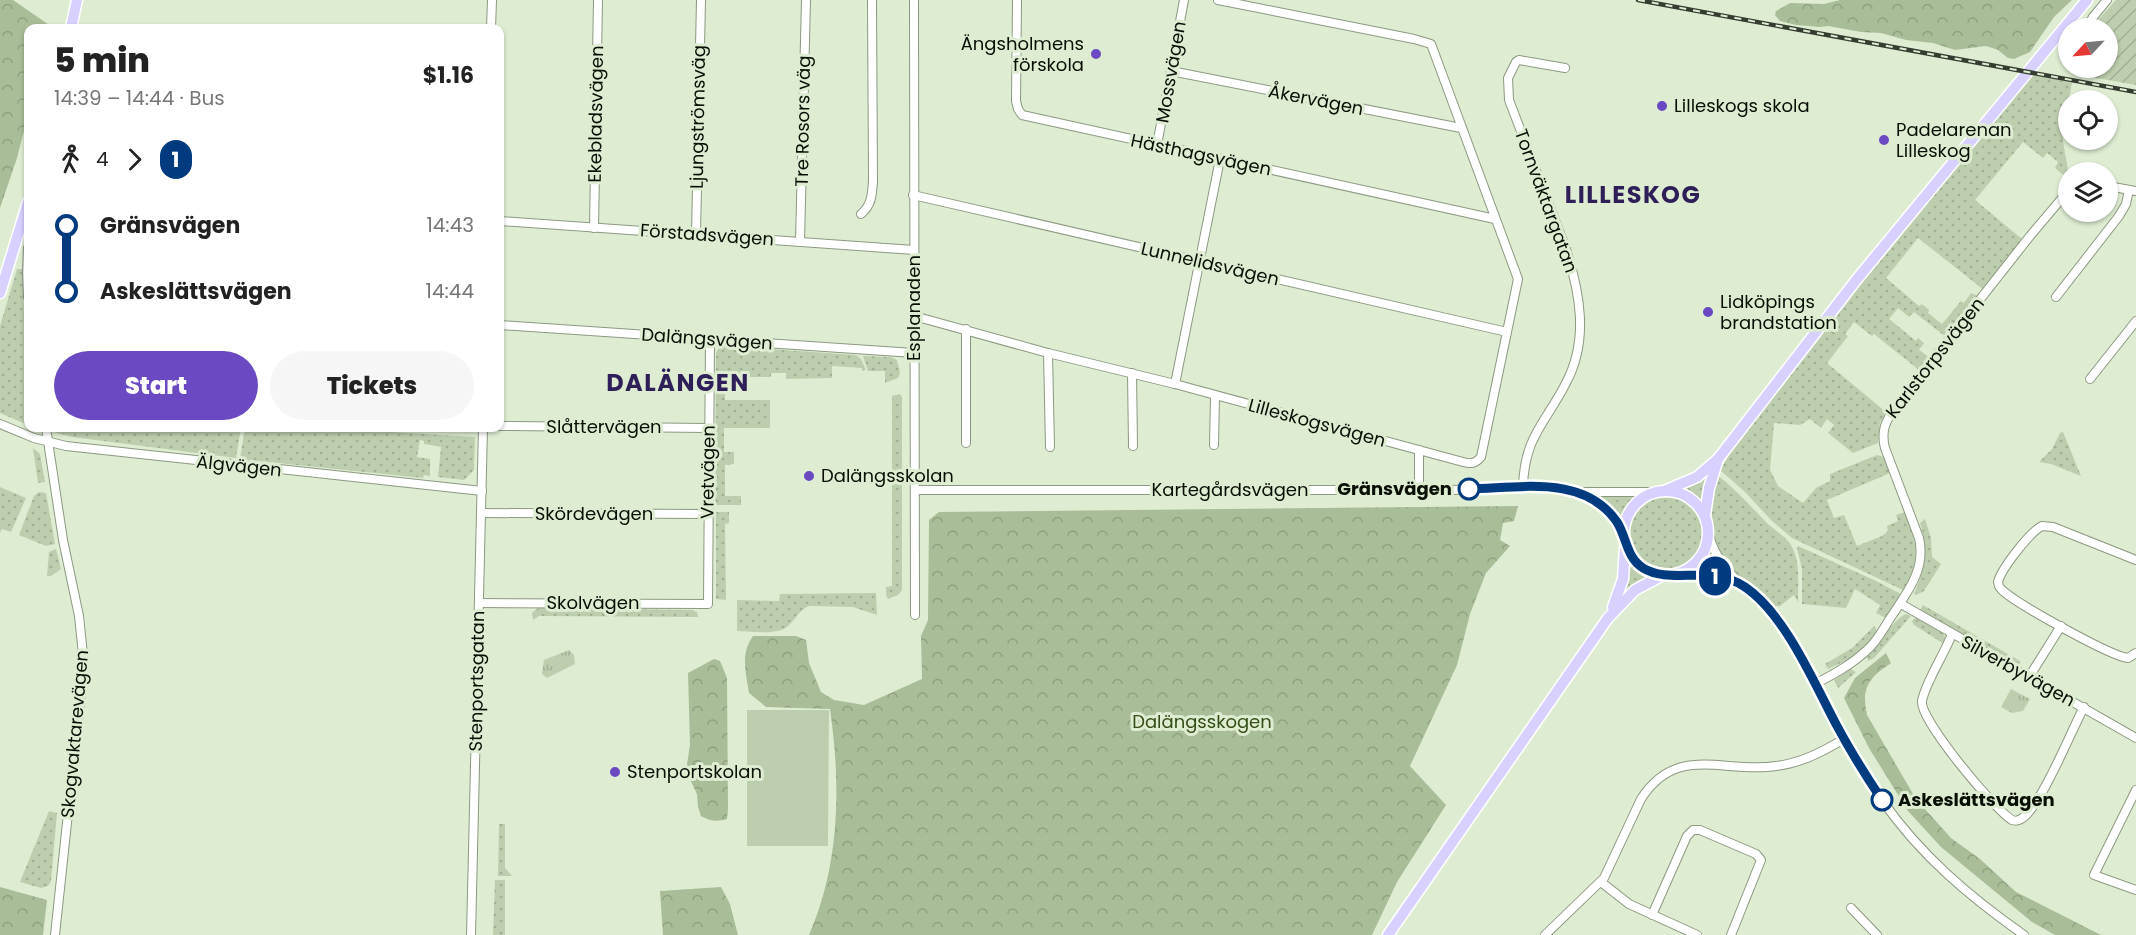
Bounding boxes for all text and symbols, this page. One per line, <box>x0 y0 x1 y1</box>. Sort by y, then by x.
north arrow <box>2058 18 2118 78</box>
map controls <box>2058 18 2118 222</box>
street label: Mossvägen <box>1149 19 1192 125</box>
place label: Ängsholmens förskola <box>961 31 1084 77</box>
text: 5 min <box>54 37 150 84</box>
street label: Ekebladsvägen <box>582 45 609 183</box>
street label: Ljungströmsväg <box>684 45 711 189</box>
marker: Ängsholmens förskola <box>1089 47 1103 61</box>
street label: Tre Rosors väg <box>789 55 816 187</box>
text: $1.16 <box>423 60 474 91</box>
street label: Åkervägen <box>1266 78 1366 121</box>
text: 14:39 – 14:44 · Bus <box>54 84 225 112</box>
button: locate <box>2058 90 2118 150</box>
place label: Lilleskogs skola <box>1674 93 1810 118</box>
marker: Lilleskogs skola <box>1655 99 1669 113</box>
place label: Padelarenan Lilleskog <box>1896 117 2012 163</box>
street label: Tornväktargatan <box>1509 126 1584 276</box>
street label: Hästhagsvägen <box>1129 127 1274 182</box>
marker: Padelarenan Lilleskog <box>1877 133 1891 147</box>
icon: walk <box>54 143 87 176</box>
icon: forward <box>118 143 151 176</box>
text: 4 <box>96 145 109 173</box>
text: 1 <box>172 145 180 174</box>
button: layers <box>2058 162 2118 222</box>
district label: LILLESKOG <box>1565 178 1701 211</box>
text: Gränsvägen <box>100 210 240 241</box>
text: 14:43 <box>426 211 474 239</box>
street label: Förstadsvägen <box>639 217 775 252</box>
street label: Lunnelidsvägen <box>1139 235 1282 292</box>
street label: Esplanaden <box>901 255 926 361</box>
text: Askeslättsvägen <box>100 276 292 307</box>
text: 14:44 <box>426 277 474 305</box>
place label: Lidköpings brandstation <box>1720 289 1837 335</box>
street label: Karlstorpsvägen <box>1880 292 1990 423</box>
marker: Lidköpings brandstation <box>1701 305 1715 319</box>
street label: Dalängsvägen <box>640 321 774 356</box>
button: Start <box>54 351 258 420</box>
button: Tickets <box>270 351 474 420</box>
district label: DALÄNGEN <box>606 366 750 399</box>
street label: Lilleskogsvägen <box>1246 392 1389 453</box>
street label: Slåttervägen <box>546 414 662 439</box>
street label: Vretvägen <box>694 425 721 519</box>
street label: Älgvägen <box>195 449 283 482</box>
place label: Dalängsskolan <box>821 463 954 488</box>
marker: Dalängsskolan <box>802 469 816 483</box>
place label: Gränsvägen <box>1337 476 1452 501</box>
street label: Kartegårdsvägen <box>1151 477 1309 502</box>
marker: Gränsvägen <box>1458 478 1480 500</box>
street label: Skördevägen <box>535 501 653 526</box>
line badge: 1 <box>1696 556 1734 596</box>
text: 1 <box>1711 562 1719 591</box>
street label: Skolvägen <box>547 590 639 615</box>
street label: Stenportsgatan <box>463 610 490 752</box>
street label: Silverbyvägen <box>1957 629 2080 712</box>
street label: Skogvaktarevägen <box>55 649 94 819</box>
park label: Dalängsskogen <box>1132 709 1272 734</box>
place label: Stenportskolan <box>627 759 762 784</box>
marker: Stenportskolan <box>608 765 622 779</box>
place label: Askeslättsvägen <box>1898 787 2055 812</box>
marker: Askeslättsvägen <box>1871 789 1893 811</box>

